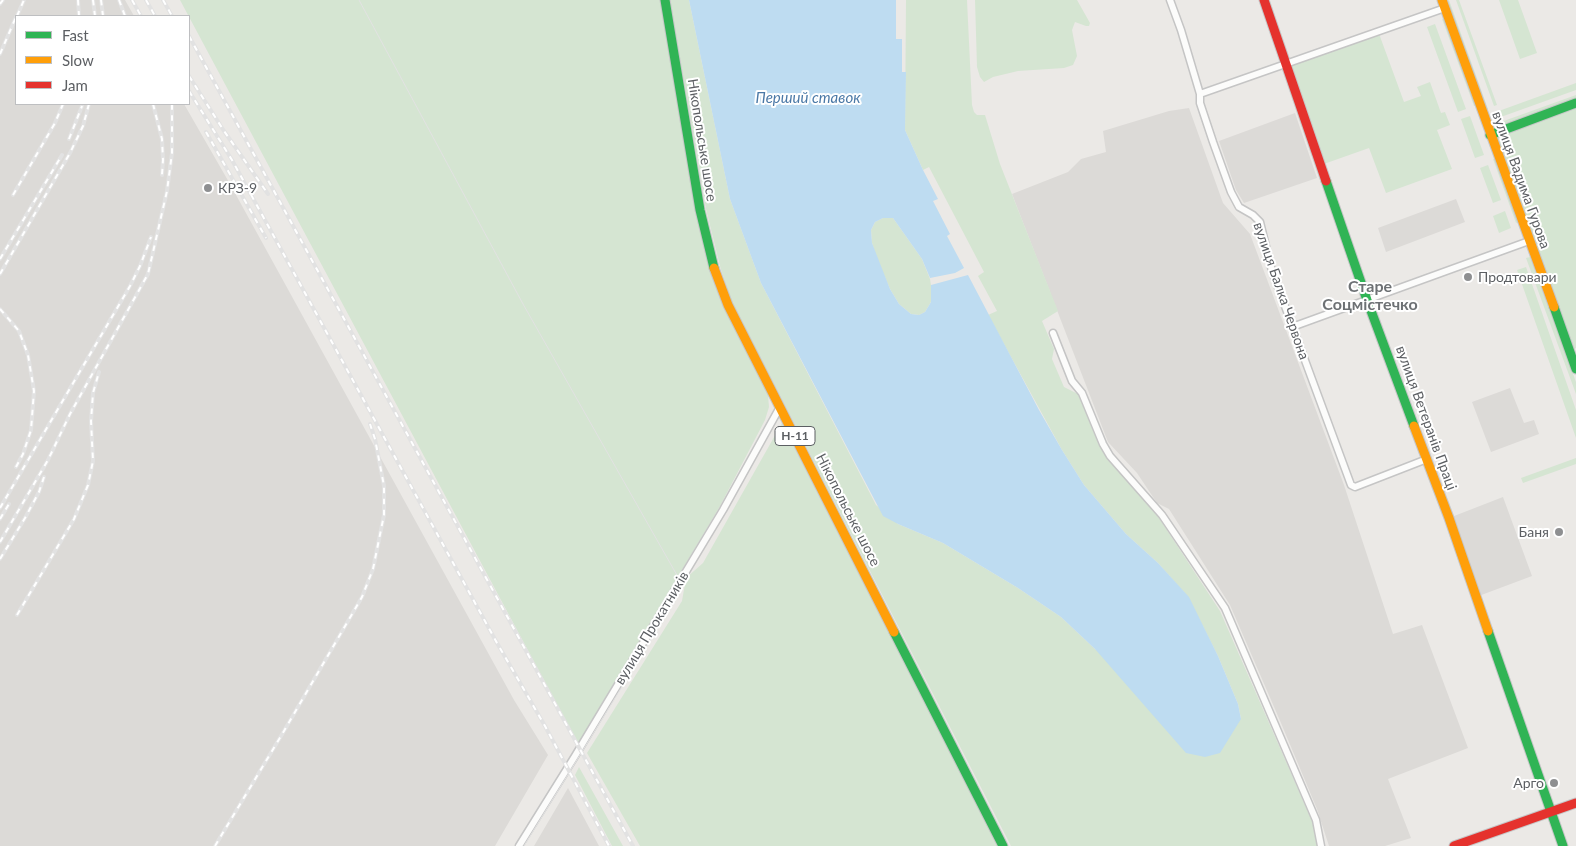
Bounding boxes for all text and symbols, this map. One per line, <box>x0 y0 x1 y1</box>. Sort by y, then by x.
legend <box>15 15 190 105</box>
text: Fast <box>62 26 89 44</box>
text: Slow <box>62 51 94 69</box>
text: Jam <box>62 76 88 94</box>
street label: Нікопольське шосе <box>684 77 720 203</box>
water label: Перший ставок <box>756 89 860 107</box>
street label: вулиця Вадима Гурова <box>1488 109 1554 251</box>
place label: КРЗ-9 <box>218 180 257 196</box>
marker: КРЗ-9 <box>202 182 214 194</box>
street label: вулиця Балка Червона <box>1250 220 1312 362</box>
place label: Продтовари <box>1478 269 1557 285</box>
marker: Продтовари <box>1462 271 1474 283</box>
district label: Старе Соцмістечко <box>1322 277 1418 315</box>
street label: вулиця Ветеранів Праці <box>1392 344 1460 492</box>
road number: Н-11 <box>775 426 815 446</box>
street label: Нікопольське шосе <box>812 451 884 569</box>
place label: Баня <box>1519 524 1549 540</box>
marker: Баня <box>1553 526 1565 538</box>
street label: вулиця Прокатників <box>612 568 692 688</box>
place label: Арго <box>1513 775 1544 791</box>
marker: Арго <box>1548 777 1560 789</box>

